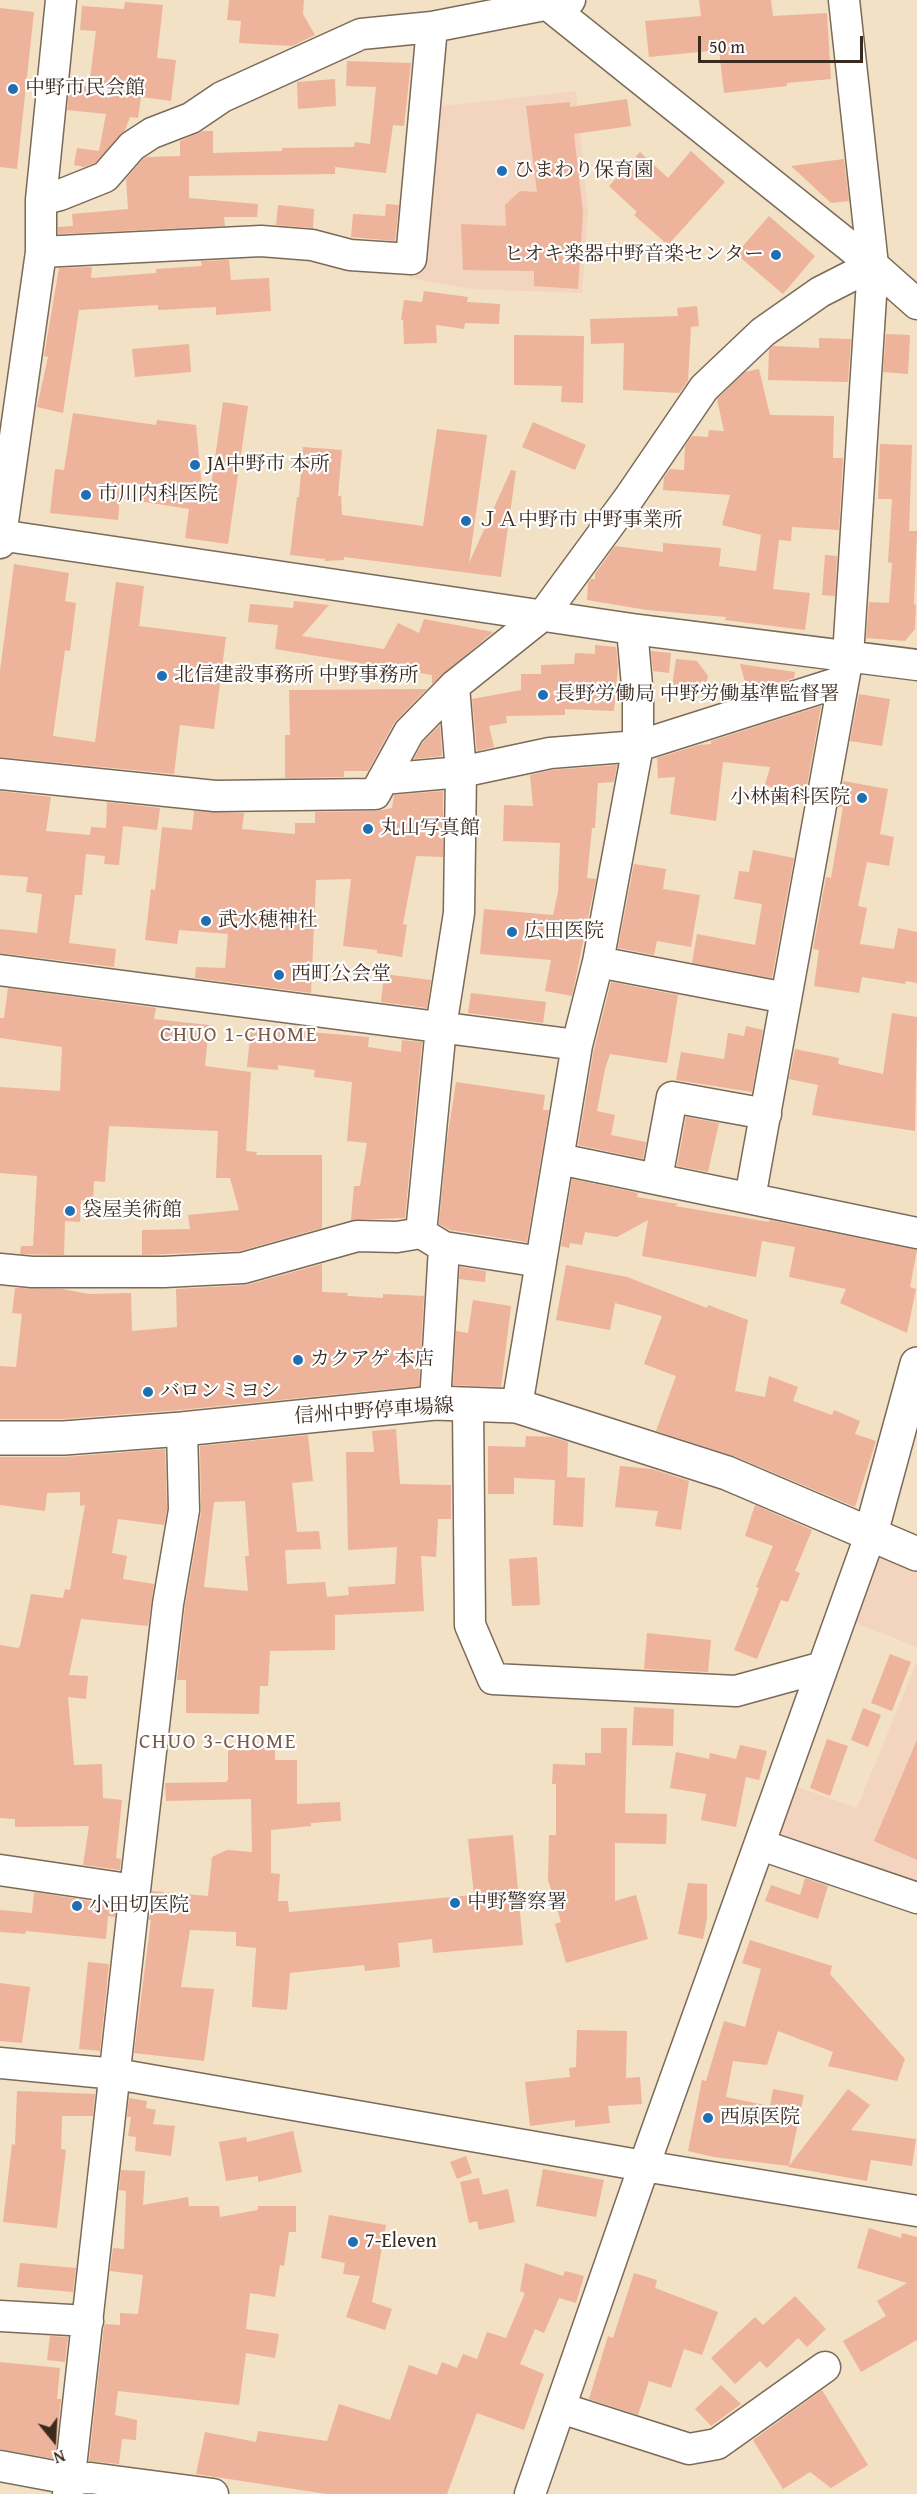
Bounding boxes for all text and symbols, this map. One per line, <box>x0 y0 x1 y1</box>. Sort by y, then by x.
scale bar <box>701 24 866 62</box>
text: 50 m <box>709 33 745 60</box>
place label: 中野市民会館 <box>25 77 145 101</box>
marker: 中野市民会館 <box>6 82 20 96</box>
place label: ひまわり保育園 <box>514 159 654 183</box>
marker: ひまわり保育園 <box>495 164 509 178</box>
place label: ヒオキ楽器中野音楽センター <box>504 243 764 267</box>
marker: ヒオキ楽器中野音楽センター <box>769 248 783 262</box>
place label: JA中野市 本所 <box>207 453 330 477</box>
marker: JA中野市 本所 <box>188 458 202 472</box>
place label: 市川内科医院 <box>98 483 218 507</box>
marker: 市川内科医院 <box>79 488 93 502</box>
place label: ＪＡ中野市 中野事業所 <box>478 509 682 533</box>
marker: ＪＡ中野市 中野事業所 <box>459 514 473 528</box>
place label: 北信建設事務所 中野事務所 <box>174 664 418 688</box>
marker: 北信建設事務所 中野事務所 <box>155 669 169 683</box>
place label: 長野労働局 中野労働基準監督署 <box>555 683 839 707</box>
marker: 長野労働局 中野労働基準監督署 <box>536 688 550 702</box>
place label: 小林歯科医院 <box>730 786 850 810</box>
marker: 小林歯科医院 <box>855 791 869 805</box>
place label: 丸山写真館 <box>380 817 480 841</box>
marker: 丸山写真館 <box>361 822 375 836</box>
place label: 武水穂神社 <box>218 909 318 933</box>
marker: 武水穂神社 <box>199 914 213 928</box>
place label: 広田医院 <box>524 920 604 944</box>
marker: 広田医院 <box>505 925 519 939</box>
place label: 西町公会堂 <box>291 963 391 987</box>
marker: 西町公会堂 <box>272 968 286 982</box>
district label: CHUO 1-CHOME <box>160 1023 318 1049</box>
place label: 袋屋美術館 <box>82 1199 182 1223</box>
marker: 袋屋美術館 <box>63 1204 77 1218</box>
place label: カクアゲ 本店 <box>310 1348 434 1372</box>
marker: カクアゲ 本店 <box>291 1353 305 1367</box>
place label: バロンミヨシ <box>160 1380 280 1404</box>
marker: バロンミヨシ <box>141 1385 155 1399</box>
street label: 信州中野停車場線 <box>293 1394 455 1430</box>
district label: CHUO 3-CHOME <box>139 1730 297 1756</box>
place label: 中野警察署 <box>467 1891 567 1915</box>
place label: 小田切医院 <box>89 1894 189 1918</box>
marker: 中野警察署 <box>448 1896 462 1910</box>
marker: 小田切医院 <box>70 1899 84 1913</box>
place label: 西原医院 <box>720 2106 800 2130</box>
marker: 西原医院 <box>701 2111 715 2125</box>
place label: 7-Eleven <box>365 2230 437 2254</box>
marker: 7-Eleven <box>346 2235 360 2249</box>
north arrow <box>24 2410 84 2470</box>
text: N <box>51 2444 68 2470</box>

